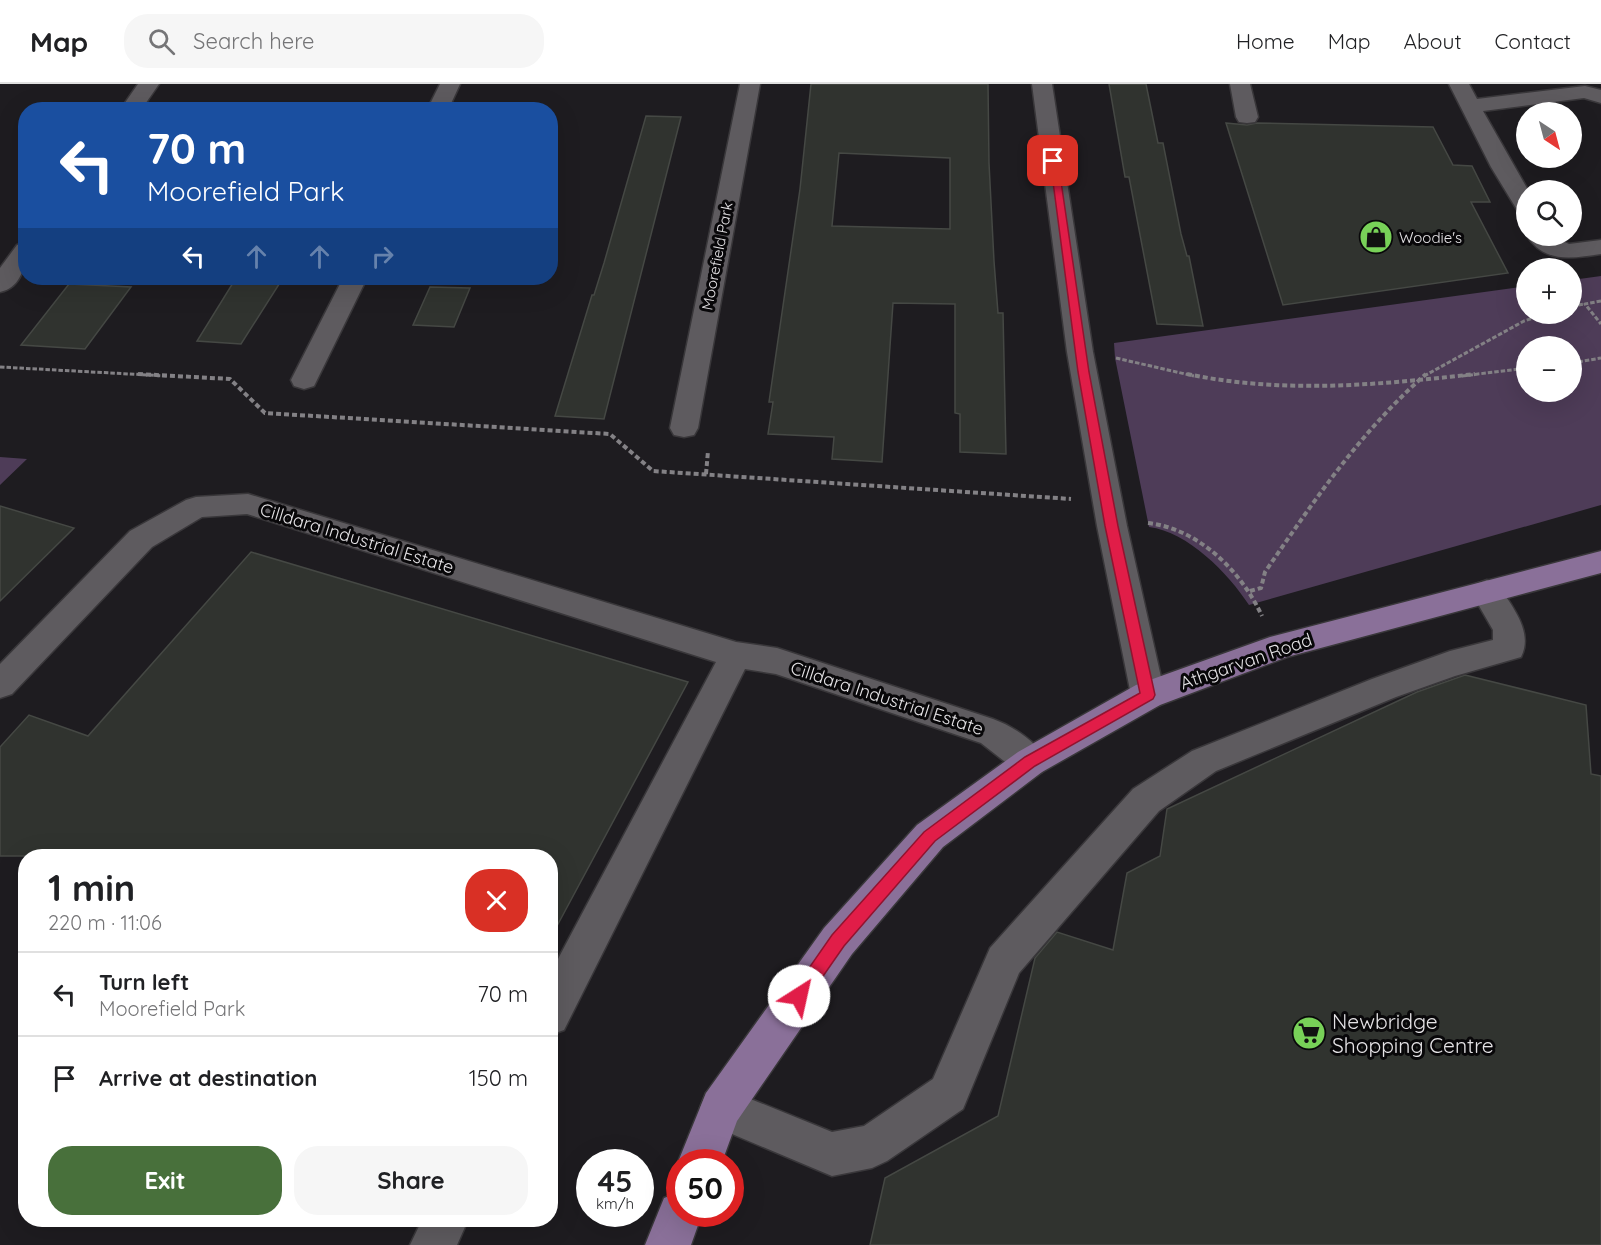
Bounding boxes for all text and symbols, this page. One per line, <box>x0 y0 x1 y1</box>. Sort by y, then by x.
search box <box>124 14 544 68</box>
text: Map <box>30 24 88 59</box>
icon: search <box>145 25 178 58</box>
text: Search here <box>193 27 315 55</box>
text: Home <box>1236 28 1295 54</box>
text: Map <box>1328 28 1371 54</box>
text: About <box>1404 28 1462 54</box>
text: Contact <box>1495 28 1571 54</box>
north arrow <box>1516 102 1582 168</box>
map controls <box>1516 102 1582 402</box>
text: 70 m <box>147 122 246 175</box>
icon: left <box>48 126 126 204</box>
pin <box>1027 135 1078 186</box>
icon: arrive <box>1036 144 1069 177</box>
text: Moorefield Park <box>147 174 345 208</box>
button: search <box>1516 180 1582 246</box>
street label: Moorefield Park <box>697 200 737 312</box>
shop icon: Woodie's <box>1358 219 1394 255</box>
place label: Woodie's <box>1399 228 1462 247</box>
icon: left <box>177 240 210 273</box>
icon: ahead <box>240 240 273 273</box>
icon: ahead <box>303 240 336 273</box>
icon: right <box>366 240 399 273</box>
button: + <box>1516 258 1582 324</box>
button: − <box>1516 336 1582 402</box>
street label: Cilldara Industrial Estate <box>257 498 457 578</box>
street label: Athgarvan Road <box>1177 628 1315 694</box>
street label: Cilldara Industrial Estate <box>788 656 986 740</box>
text: 1 min <box>48 865 135 910</box>
button: close <box>465 869 528 932</box>
text: 220 m · 11:06 <box>48 910 162 935</box>
position arrow <box>767 964 831 1028</box>
text: Turn left <box>99 968 189 996</box>
icon: left <box>48 978 81 1011</box>
text: 70 m <box>478 980 528 1008</box>
text: Moorefield Park <box>99 996 245 1021</box>
place label: Newbridge Shopping Centre <box>1332 1008 1494 1058</box>
supermarket icon: Newbridge Shopping Centre <box>1291 1015 1327 1051</box>
icon: arrive <box>48 1062 81 1095</box>
text: Arrive at destination <box>99 1064 317 1092</box>
text: 150 m <box>469 1064 528 1092</box>
button: Exit <box>48 1146 282 1215</box>
button: Share <box>294 1146 528 1215</box>
speed limit sign: 50 <box>666 1149 744 1227</box>
text: 45 <box>598 1162 632 1200</box>
text: km/h <box>596 1194 634 1213</box>

